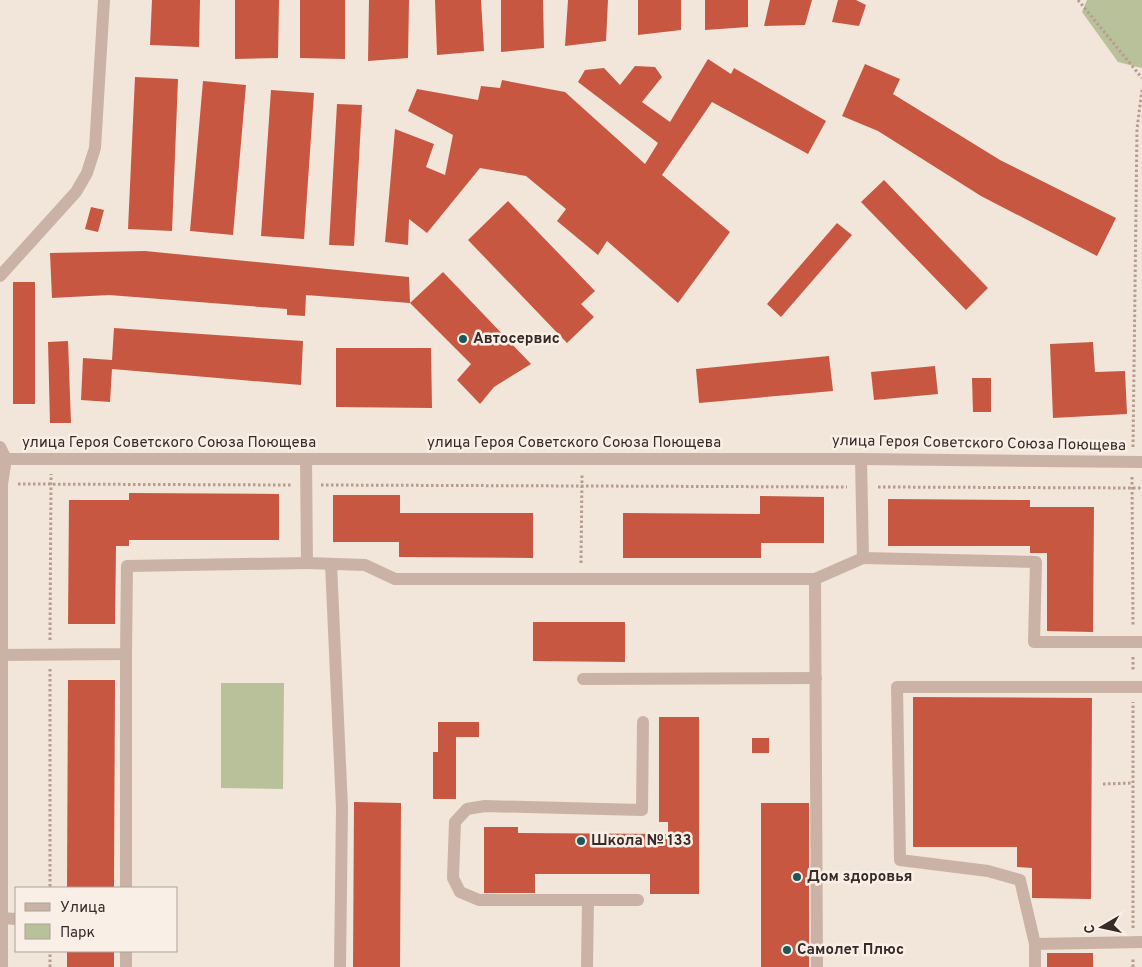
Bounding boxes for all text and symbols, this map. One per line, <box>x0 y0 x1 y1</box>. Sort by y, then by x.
place label: Автосервис <box>473 330 560 349</box>
marker: Автосервис <box>457 333 469 345</box>
street label: улица Героя Советского Союза Поющева <box>832 432 1126 456</box>
street label: улица Героя Советского Союза Поющева <box>22 434 316 453</box>
street label: улица Героя Советского Союза Поющева <box>427 434 721 453</box>
place label: Школа № 133 <box>591 832 691 851</box>
marker: Школа № 133 <box>575 835 587 847</box>
place label: Дом здоровья <box>807 868 912 887</box>
marker: Дом здоровья <box>791 871 803 883</box>
legend <box>15 887 178 952</box>
text: Улица <box>60 899 105 918</box>
north arrow <box>1077 902 1127 952</box>
text: С <box>1082 923 1100 935</box>
text: Парк <box>60 924 95 943</box>
place label: Самолет Плюс <box>797 941 904 960</box>
marker: Самолет Плюс <box>781 944 793 956</box>

